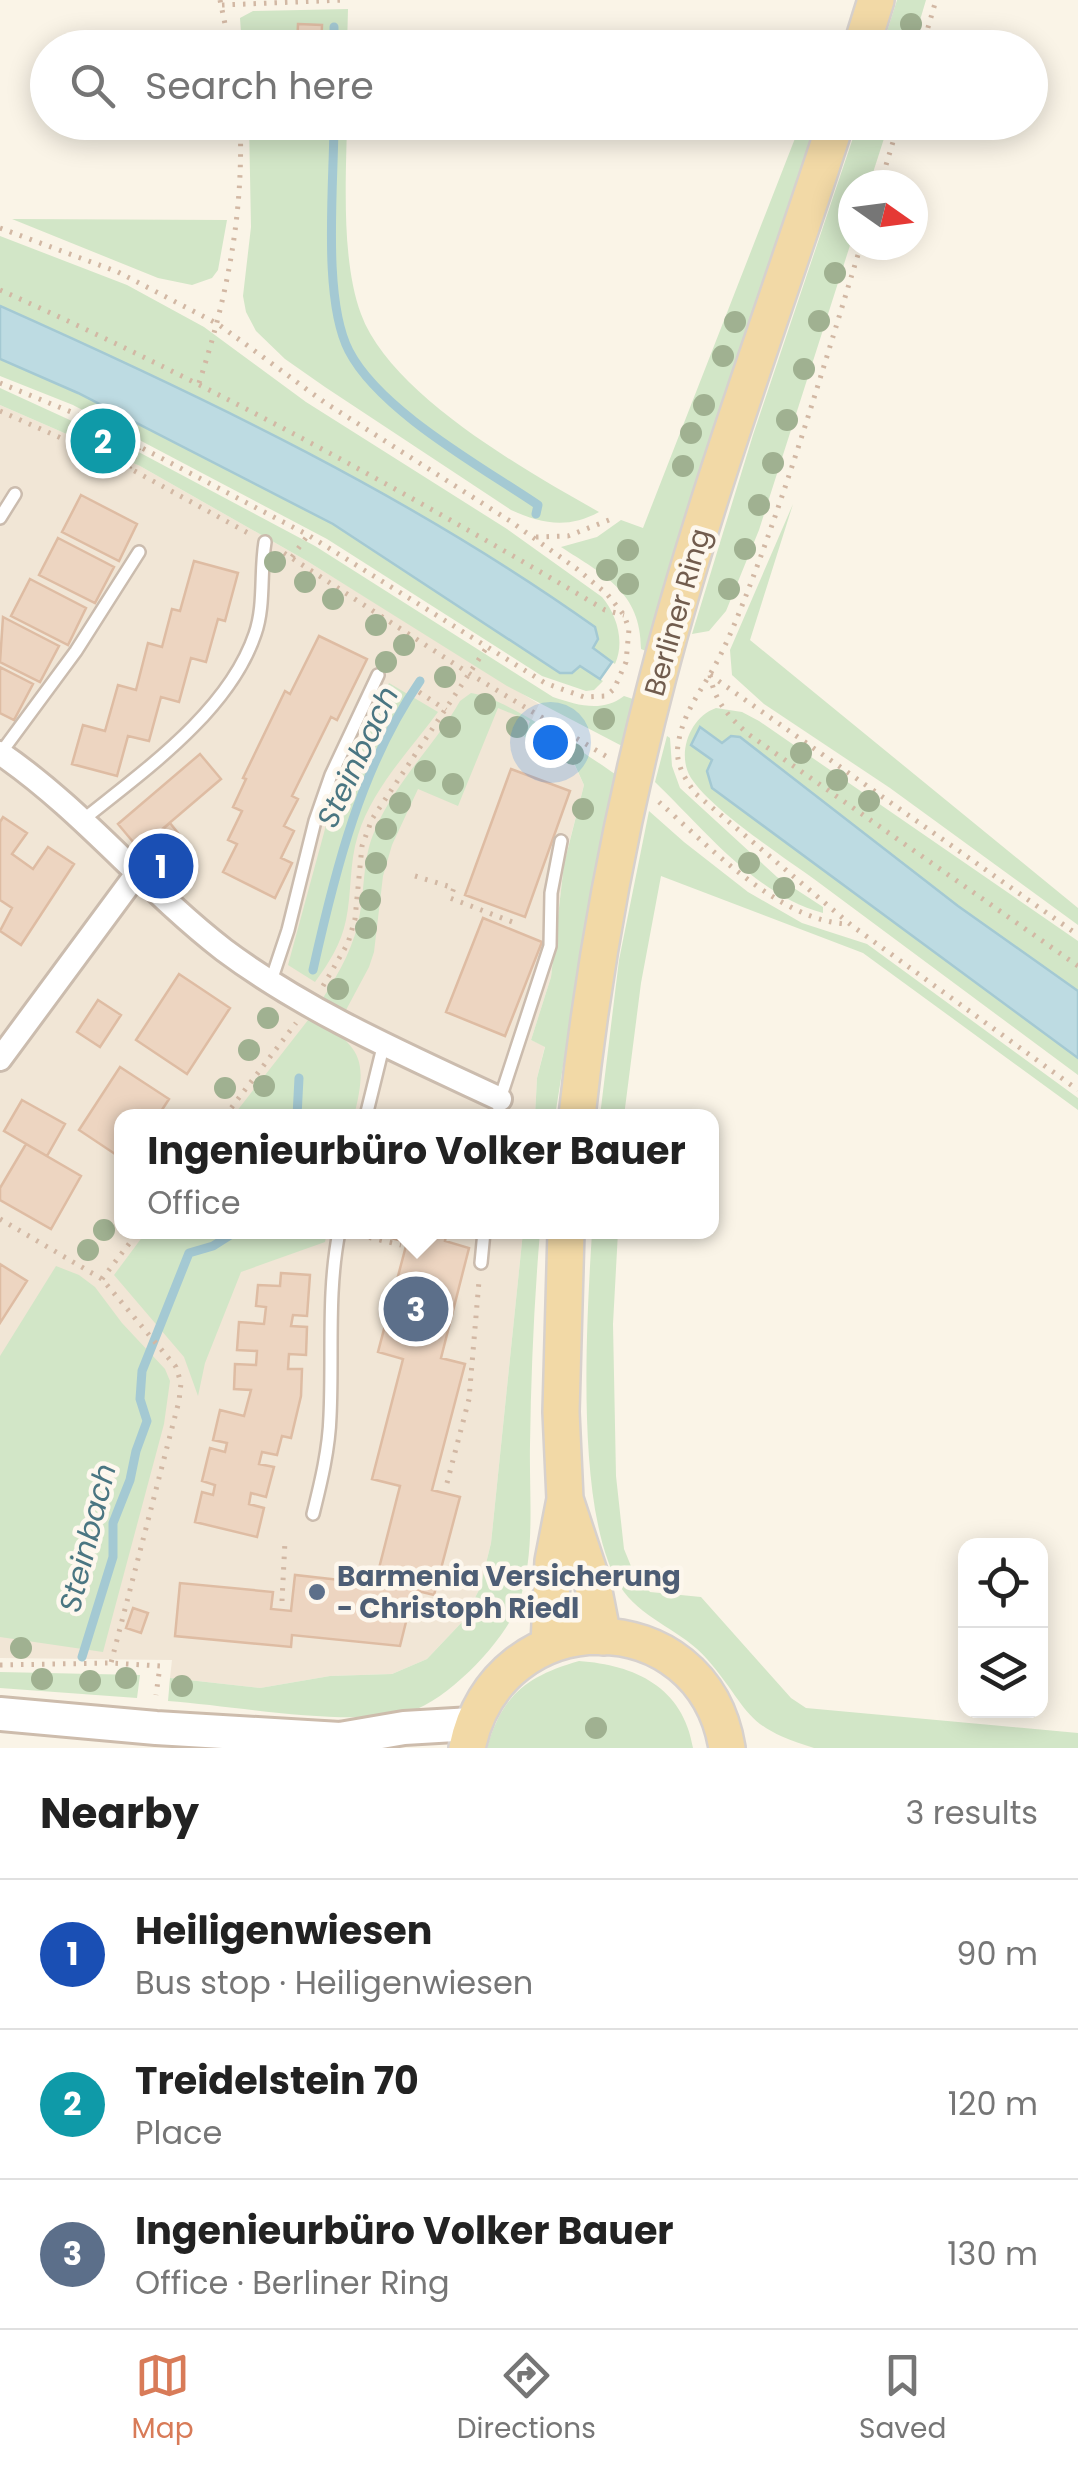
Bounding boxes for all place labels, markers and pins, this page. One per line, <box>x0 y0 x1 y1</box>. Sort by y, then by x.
pin: 2 <box>70 404 136 478</box>
pin: 1 <box>128 828 194 904</box>
pin: 3 <box>384 1272 448 1346</box>
place label: Barmenia Versicherung - Christoph Riedl <box>337 1557 681 1628</box>
marker: Barmenia Versicherung - Christoph Riedl <box>306 1581 328 1603</box>

